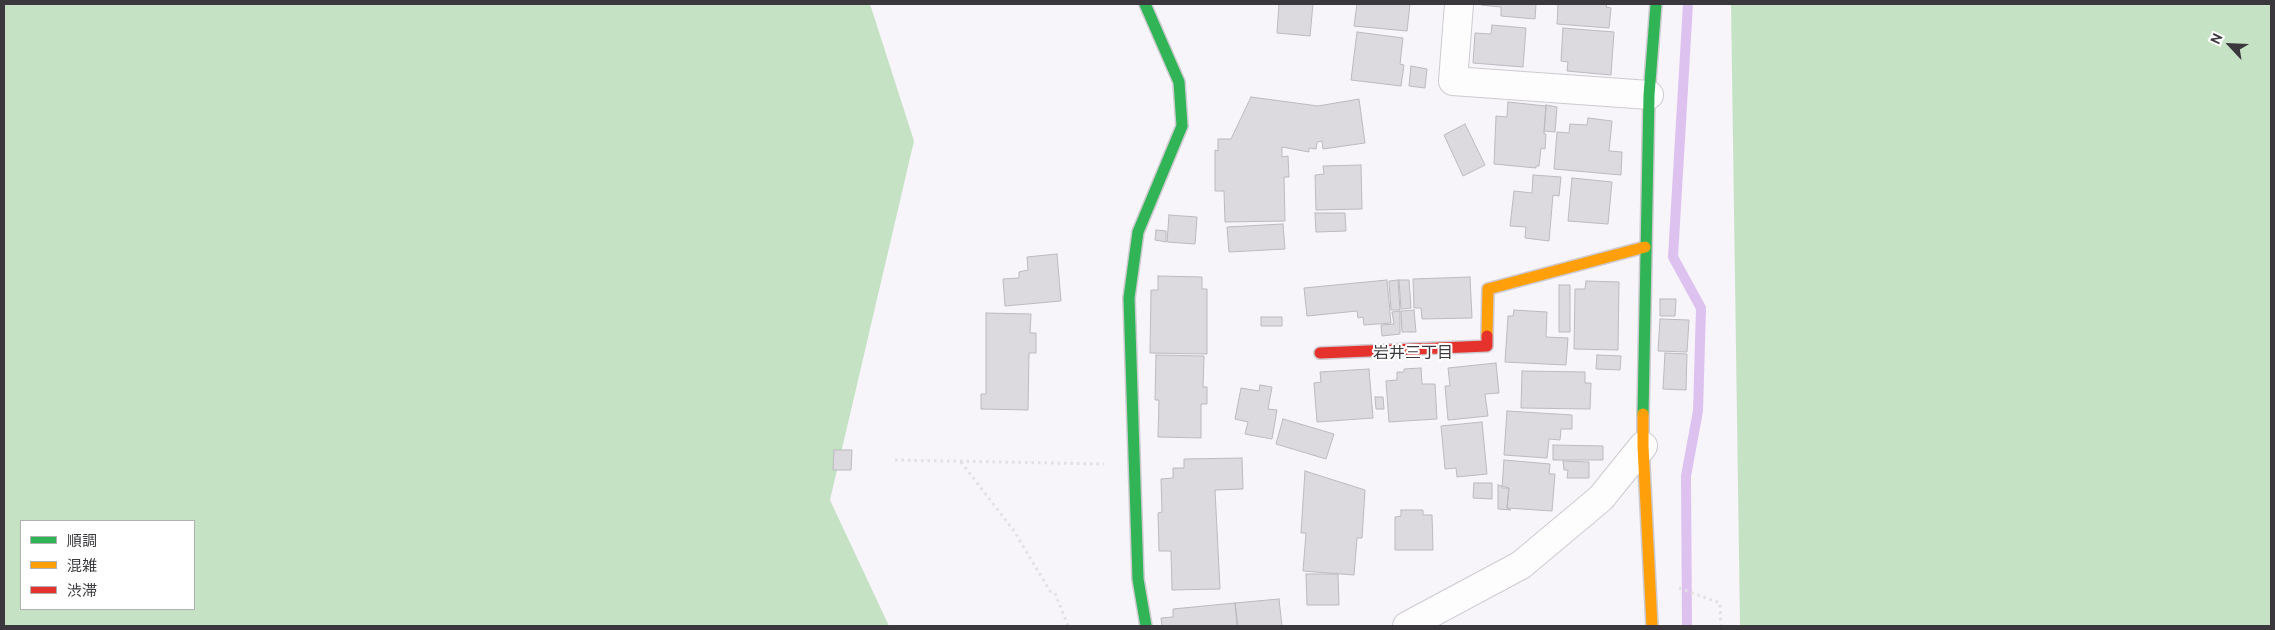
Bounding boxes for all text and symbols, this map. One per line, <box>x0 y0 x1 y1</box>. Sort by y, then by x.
north arrow <box>2205 20 2255 70</box>
text: N <box>2206 30 2227 47</box>
district label: 岩井三丁目 <box>1373 343 1453 363</box>
legend <box>20 520 195 610</box>
text: 順調 <box>67 532 97 550</box>
text: 混雑 <box>67 557 97 575</box>
text: 渋滞 <box>67 582 97 600</box>

